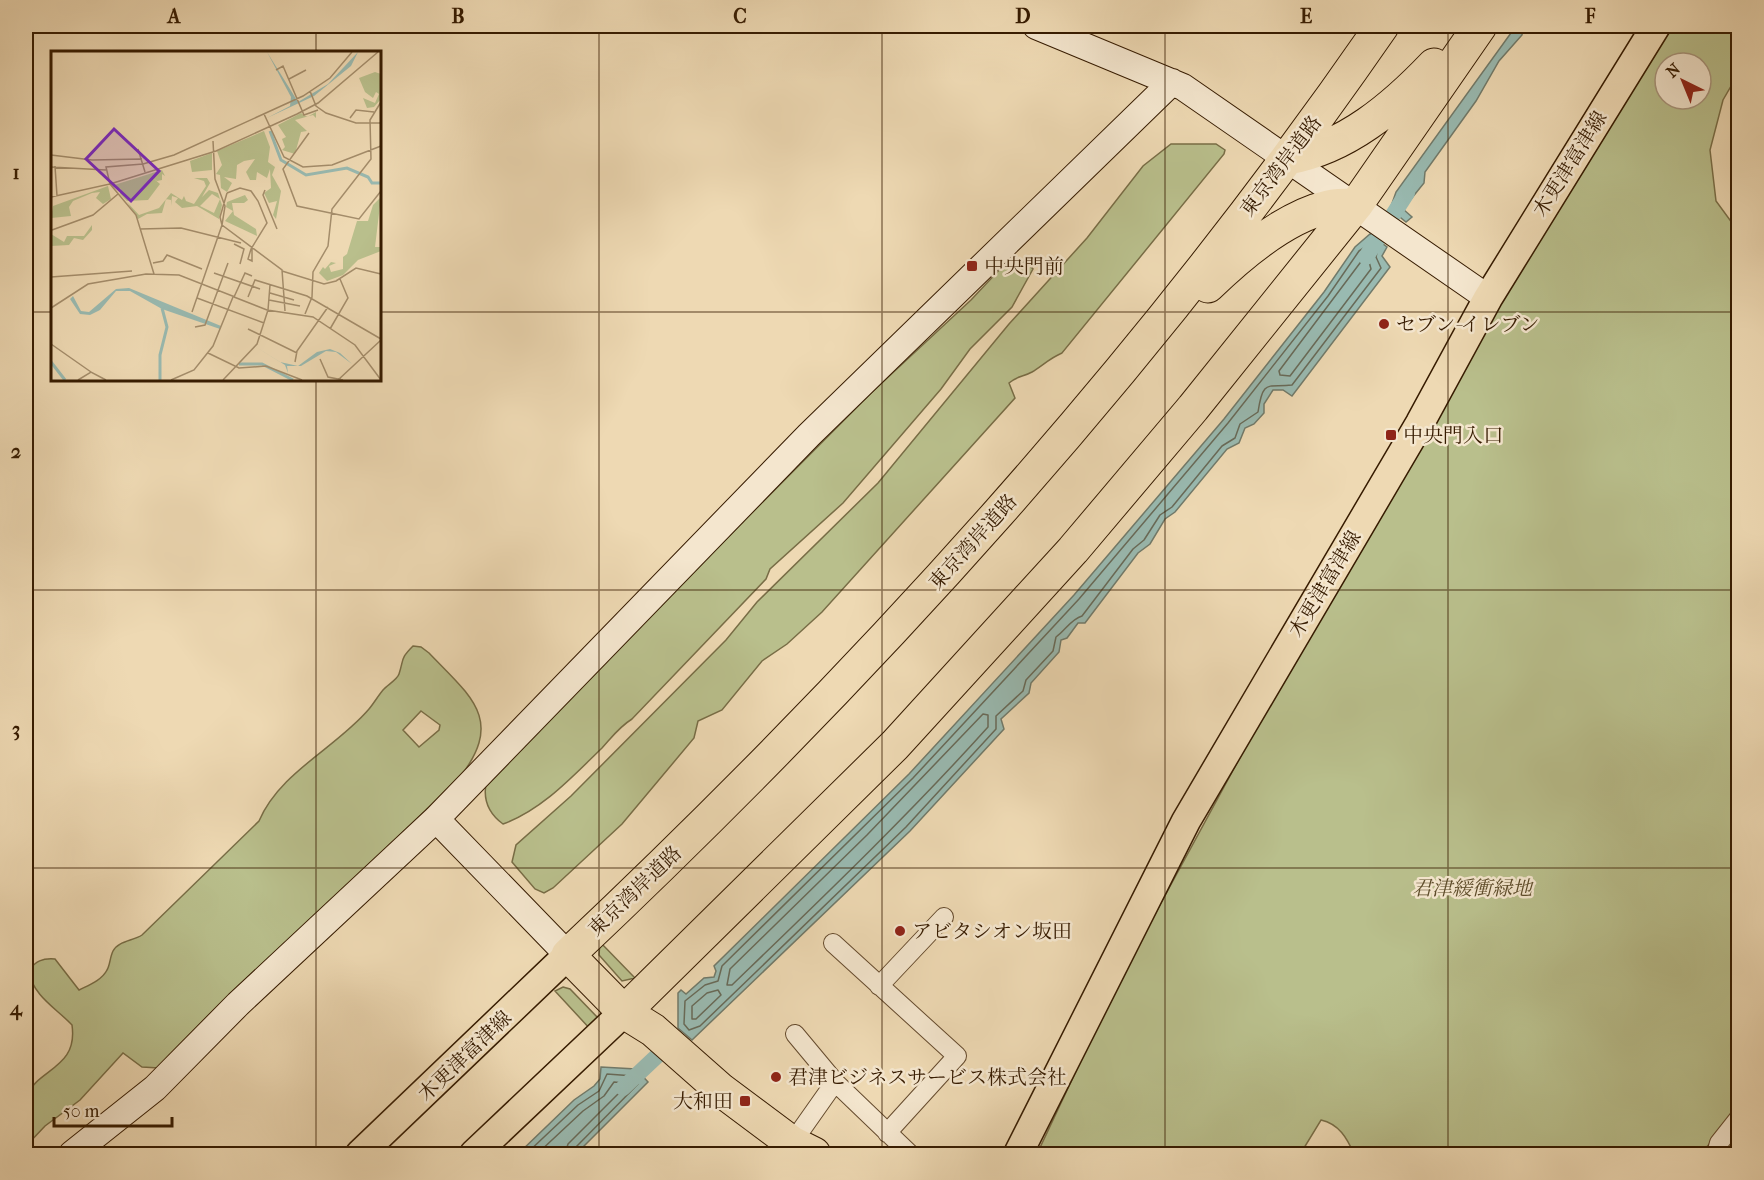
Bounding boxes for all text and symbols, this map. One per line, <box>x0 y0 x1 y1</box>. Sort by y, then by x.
text: A <box>166 5 182 28</box>
text: B <box>451 5 465 28</box>
text: C <box>733 5 747 28</box>
text: D <box>1015 5 1031 28</box>
text: E <box>1300 5 1312 28</box>
text: F <box>1584 5 1596 28</box>
inset map <box>51 51 381 381</box>
north arrow <box>1653 51 1713 111</box>
text: N <box>1662 59 1685 81</box>
street label: 木更津富津線 <box>1528 107 1612 221</box>
street label: 東京湾岸道路 <box>1236 111 1326 221</box>
text: 1 <box>12 161 20 184</box>
place label: 中央門前 <box>984 255 1064 278</box>
marker: 中央門前 <box>965 259 979 273</box>
place label: セブン-イレブン <box>1396 313 1540 336</box>
marker: セブン-イレブン <box>1377 317 1391 331</box>
place label: 中央門入口 <box>1403 424 1503 447</box>
marker: 中央門入口 <box>1384 428 1398 442</box>
text: 2 <box>11 440 21 463</box>
street label: 東京湾岸道路 <box>924 490 1022 594</box>
street label: 木更津富津線 <box>1284 527 1366 641</box>
text: 3 <box>12 718 20 741</box>
street label: 東京湾岸道路 <box>584 841 686 941</box>
park label: 君津緩衝緑地 <box>1412 877 1534 900</box>
place label: アビタシオン坂田 <box>912 920 1072 943</box>
marker: アビタシオン坂田 <box>893 924 907 938</box>
text: 4 <box>9 997 23 1021</box>
street label: 木更津富津線 <box>414 1006 516 1106</box>
place label: 君津ビジネスサービス株式会社 <box>788 1066 1067 1089</box>
marker: 君津ビジネスサービス株式会社 <box>769 1070 783 1084</box>
scale bar <box>54 1090 172 1128</box>
place label: 大和田 <box>673 1090 733 1113</box>
marker: 大和田 <box>738 1094 752 1108</box>
text: 50 m <box>63 1101 100 1122</box>

